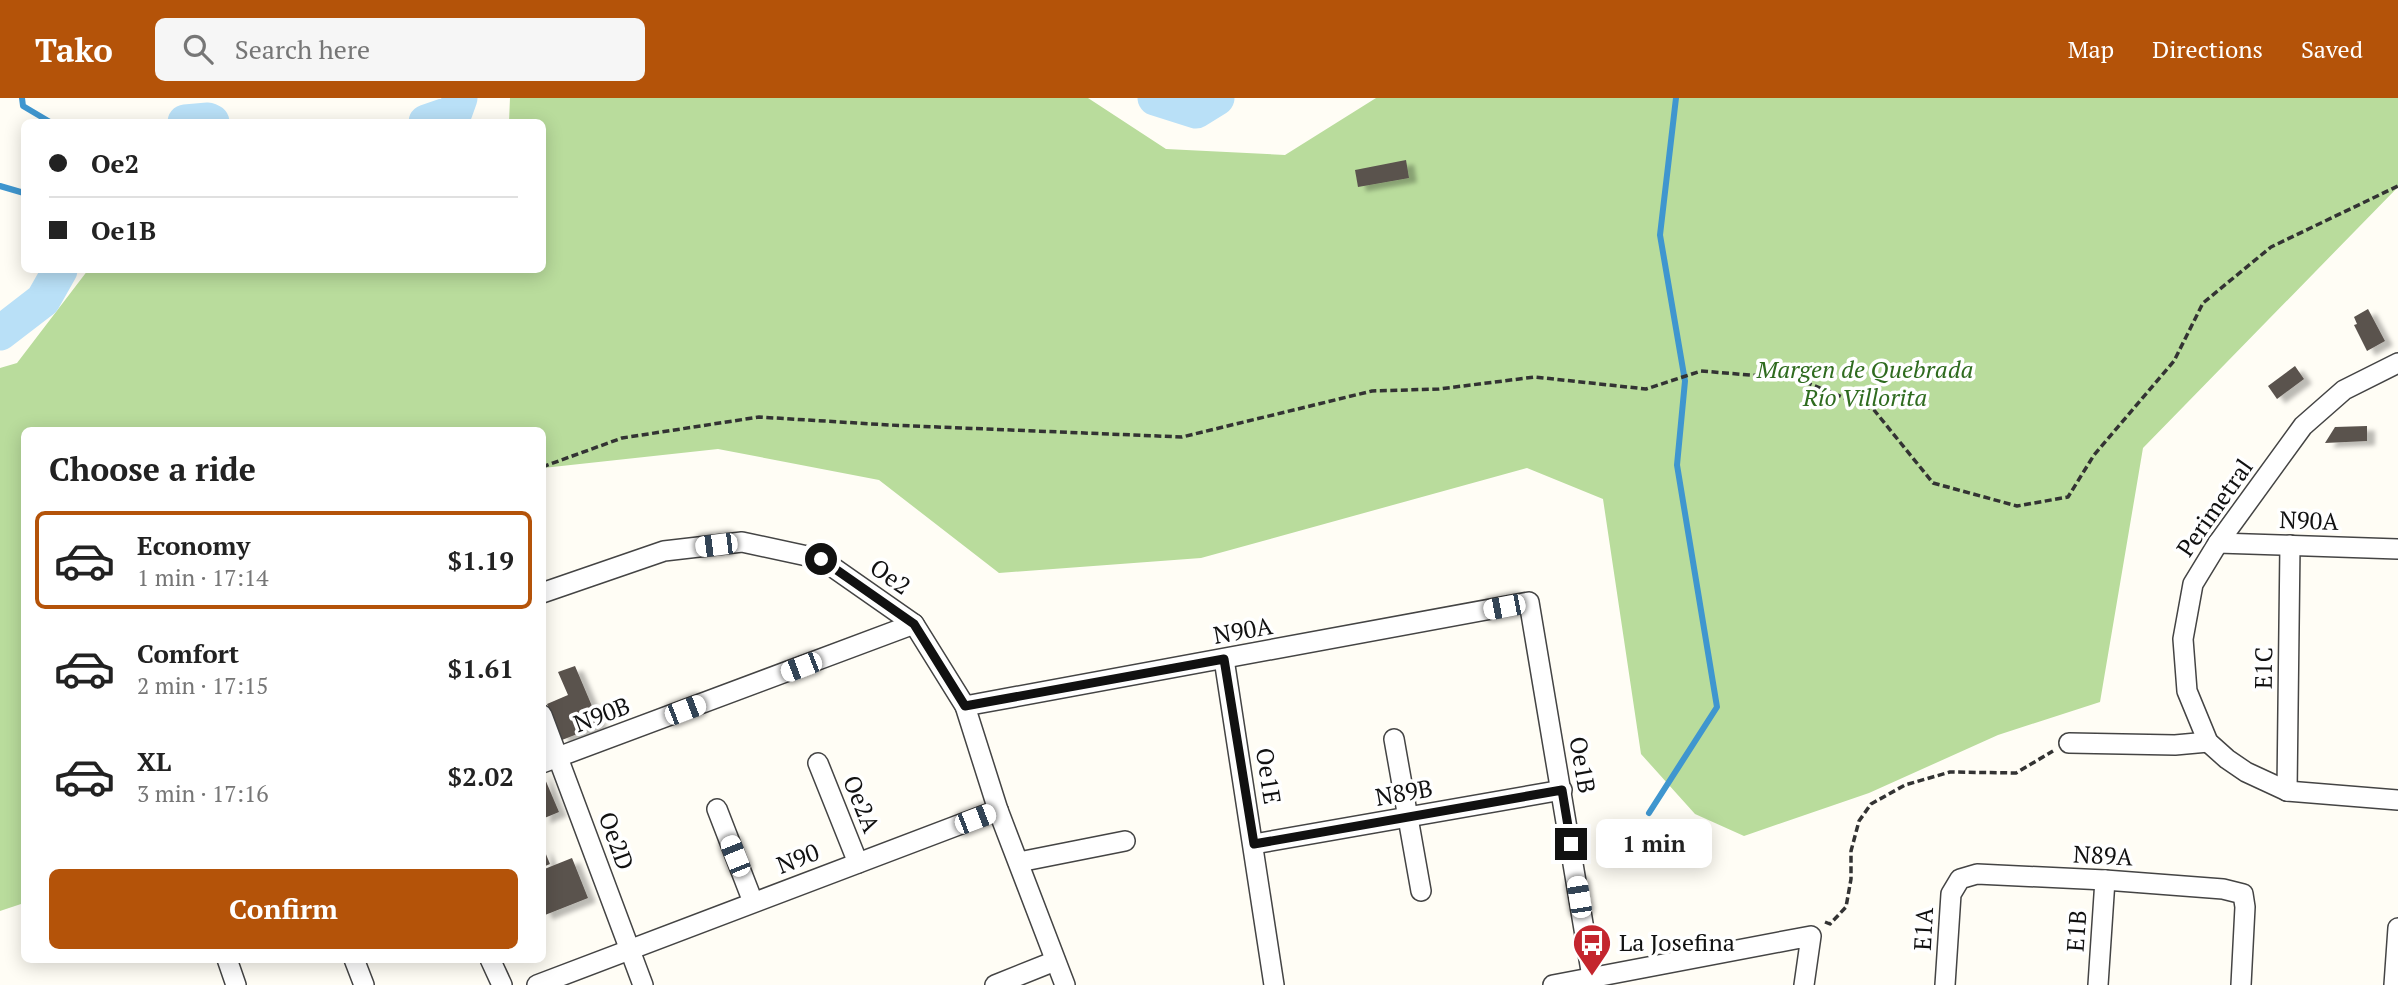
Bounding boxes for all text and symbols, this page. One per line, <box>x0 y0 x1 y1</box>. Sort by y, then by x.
search box <box>155 18 645 81</box>
text: Tako <box>35 28 113 71</box>
icon: search <box>179 30 217 68</box>
text: Search here <box>235 32 370 66</box>
text: Map <box>2068 33 2114 65</box>
text: Directions <box>2152 33 2263 65</box>
text: Saved <box>2301 33 2363 65</box>
text: Oe2 <box>91 146 139 180</box>
text: Oe1B <box>91 213 156 247</box>
park label: Margen de Quebrada Río Villorita <box>1756 353 1973 413</box>
text: Choose a ride <box>49 448 256 490</box>
street label: Perimetral <box>2169 452 2260 563</box>
street label: N90A <box>2279 503 2340 537</box>
text: Economy <box>137 528 250 562</box>
icon: car <box>53 529 116 592</box>
car <box>694 532 739 558</box>
text: $1.19 <box>448 543 514 577</box>
route start <box>805 543 837 575</box>
street label: Oe2 <box>864 551 917 602</box>
text: 1 min · 17:14 <box>137 562 269 593</box>
car <box>1482 593 1527 621</box>
street label: N90A <box>1211 609 1276 651</box>
text: Comfort <box>137 636 239 670</box>
icon: car <box>53 637 116 700</box>
street label: E1C <box>2247 647 2279 689</box>
car <box>778 650 825 684</box>
text: $1.61 <box>448 651 514 685</box>
text: 2 min · 17:15 <box>137 670 269 701</box>
street label: N90B <box>569 689 634 739</box>
car <box>662 693 709 727</box>
street label: Oe1B <box>1562 734 1604 796</box>
text: XL <box>137 744 171 778</box>
icon: car <box>53 745 116 808</box>
street label: Oe1E <box>1249 745 1289 806</box>
text: $2.02 <box>448 759 514 793</box>
street label: Oe2A <box>836 770 888 838</box>
street label: N89B <box>1373 771 1435 813</box>
text: 3 min · 17:16 <box>137 778 269 809</box>
car <box>952 802 999 836</box>
street label: Oe2D <box>592 807 642 874</box>
callout: 1 min <box>1596 820 1711 868</box>
route end <box>1555 828 1587 860</box>
text: 1 min <box>1623 828 1685 859</box>
car <box>718 833 753 879</box>
street label: N90 <box>772 835 824 881</box>
street label: N89A <box>2072 837 2134 873</box>
button: Confirm <box>49 869 518 949</box>
car <box>1566 875 1593 919</box>
street label: E1A <box>1906 906 1940 951</box>
street label: E1B <box>2059 909 2093 953</box>
bus stop icon: La Josefina <box>1571 922 1613 977</box>
place label: La Josefina <box>1619 926 1735 958</box>

